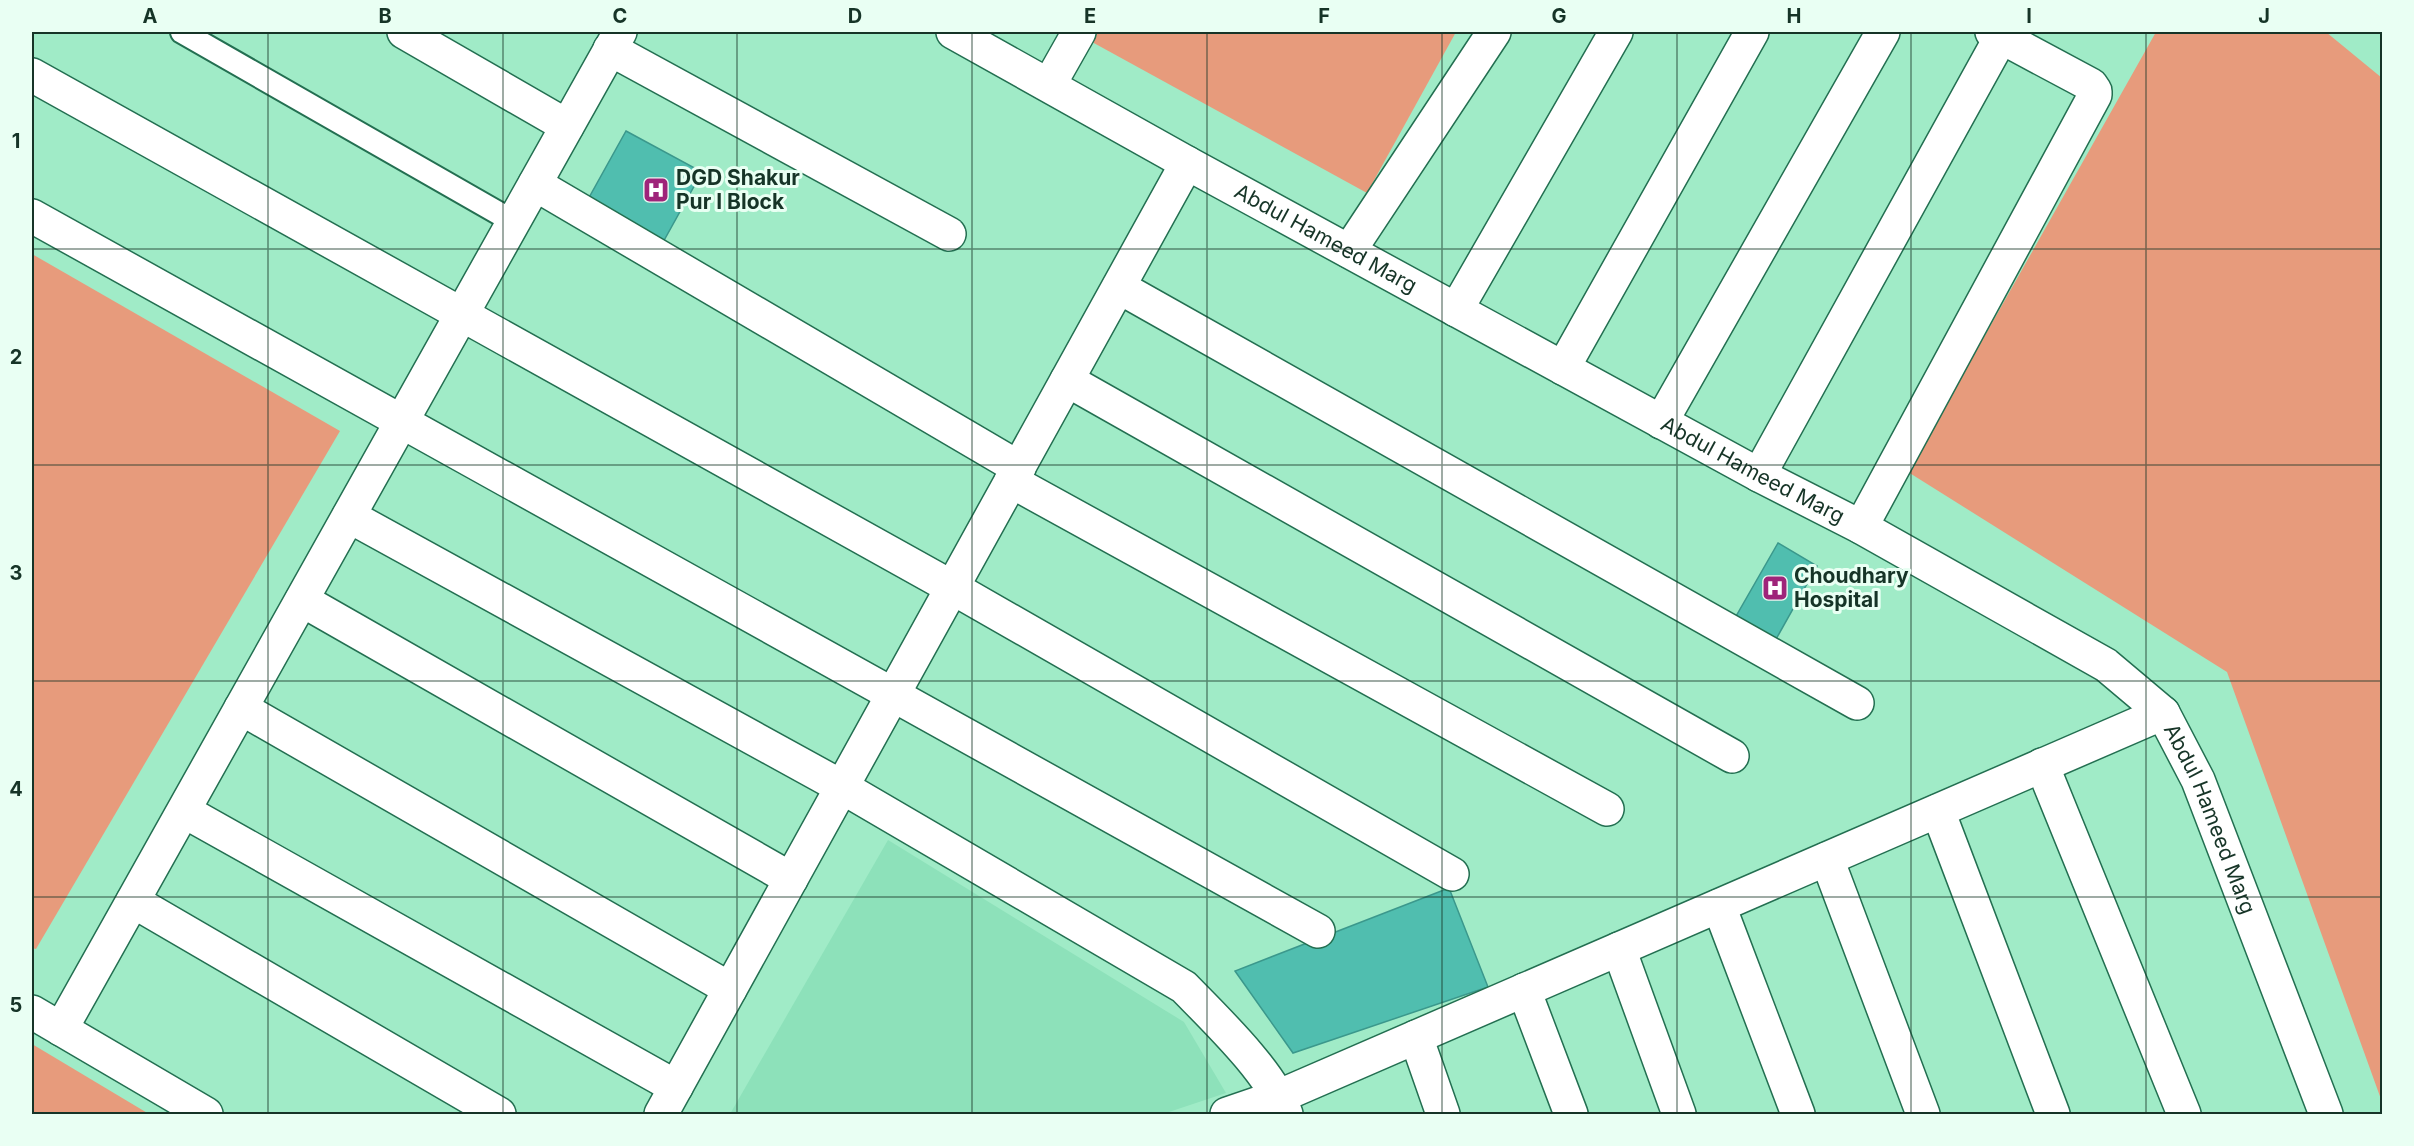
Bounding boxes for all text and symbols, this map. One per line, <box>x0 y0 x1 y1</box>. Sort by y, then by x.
text: A <box>143 4 158 28</box>
text: B <box>378 4 392 28</box>
text: C <box>613 4 627 28</box>
text: D <box>848 4 862 28</box>
text: E <box>1084 4 1096 28</box>
text: F <box>1318 4 1330 28</box>
text: G <box>1551 4 1567 28</box>
text: H <box>1787 4 1801 28</box>
text: I <box>2026 4 2032 28</box>
text: J <box>2258 4 2270 28</box>
text: 1 <box>12 129 20 153</box>
place label: DGD Shakur Pur I Block <box>676 165 800 214</box>
hospital icon: DGD Shakur Pur I Block <box>641 175 671 205</box>
street label: Abdul Hameed Marg <box>1230 178 1421 298</box>
text: 2 <box>10 345 22 369</box>
street label: Abdul Hameed Marg <box>1657 411 1849 528</box>
text: 3 <box>10 561 22 585</box>
place label: Choudhary Hospital <box>1794 563 1909 612</box>
hospital icon: Choudhary Hospital <box>1760 573 1790 603</box>
street label: Abdul Hameed Marg <box>2159 719 2261 917</box>
text: 4 <box>9 777 23 801</box>
text: 5 <box>10 993 22 1017</box>

